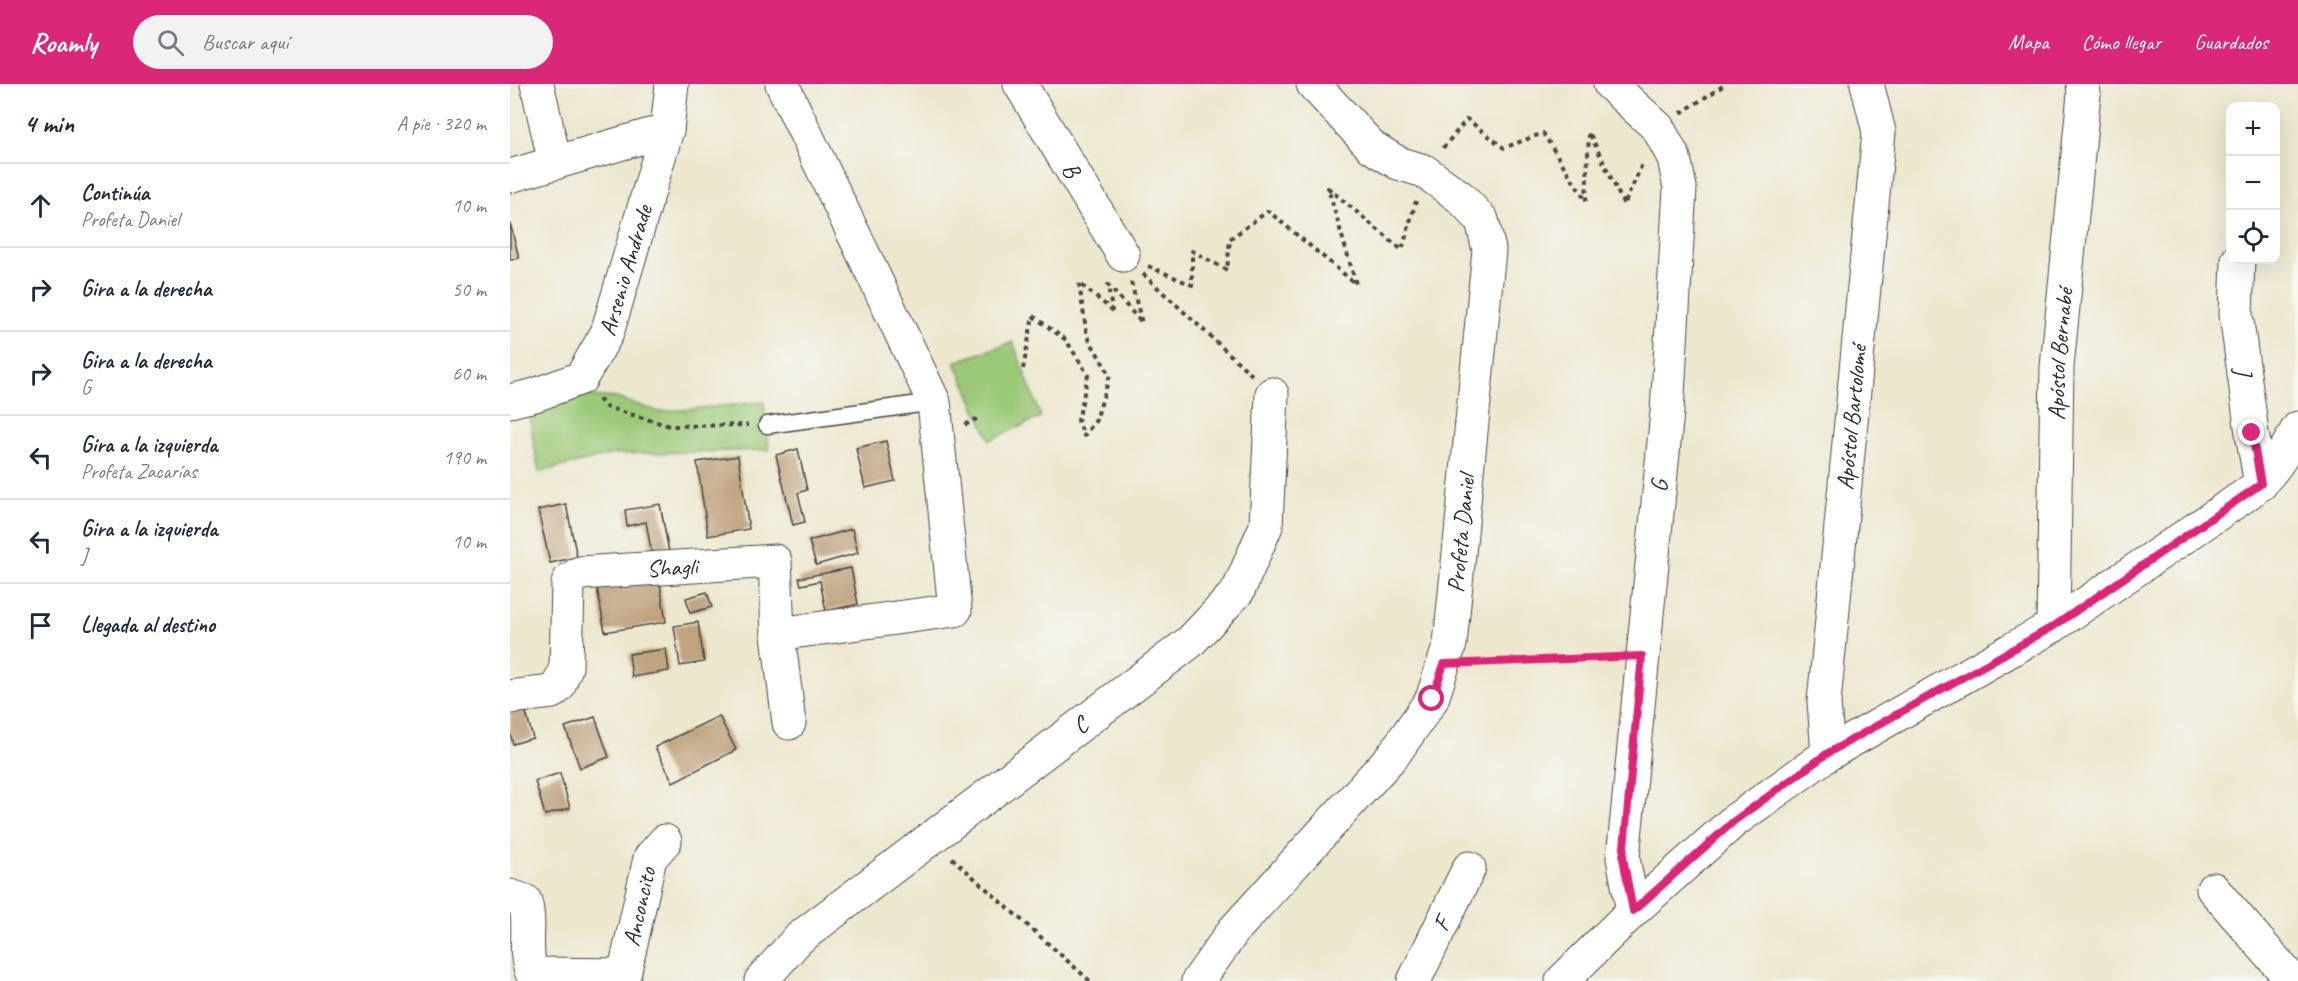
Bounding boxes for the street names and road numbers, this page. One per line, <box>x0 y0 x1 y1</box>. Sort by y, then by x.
street label: B <box>1056 157 1088 184</box>
street label: Arsenio Andrade <box>592 200 660 339</box>
street label: Apóstol Bernabé <box>2041 283 2080 420</box>
street label: Apóstol Bartolomé <box>1830 340 1874 491</box>
street label: J <box>2228 365 2260 381</box>
street label: Profeta Daniel <box>1440 469 1482 594</box>
street label: G <box>1643 476 1675 493</box>
street label: Shagli <box>646 551 701 584</box>
street label: C <box>1067 708 1096 741</box>
street label: Anconcito <box>616 863 663 949</box>
street label: F <box>1426 908 1460 936</box>

